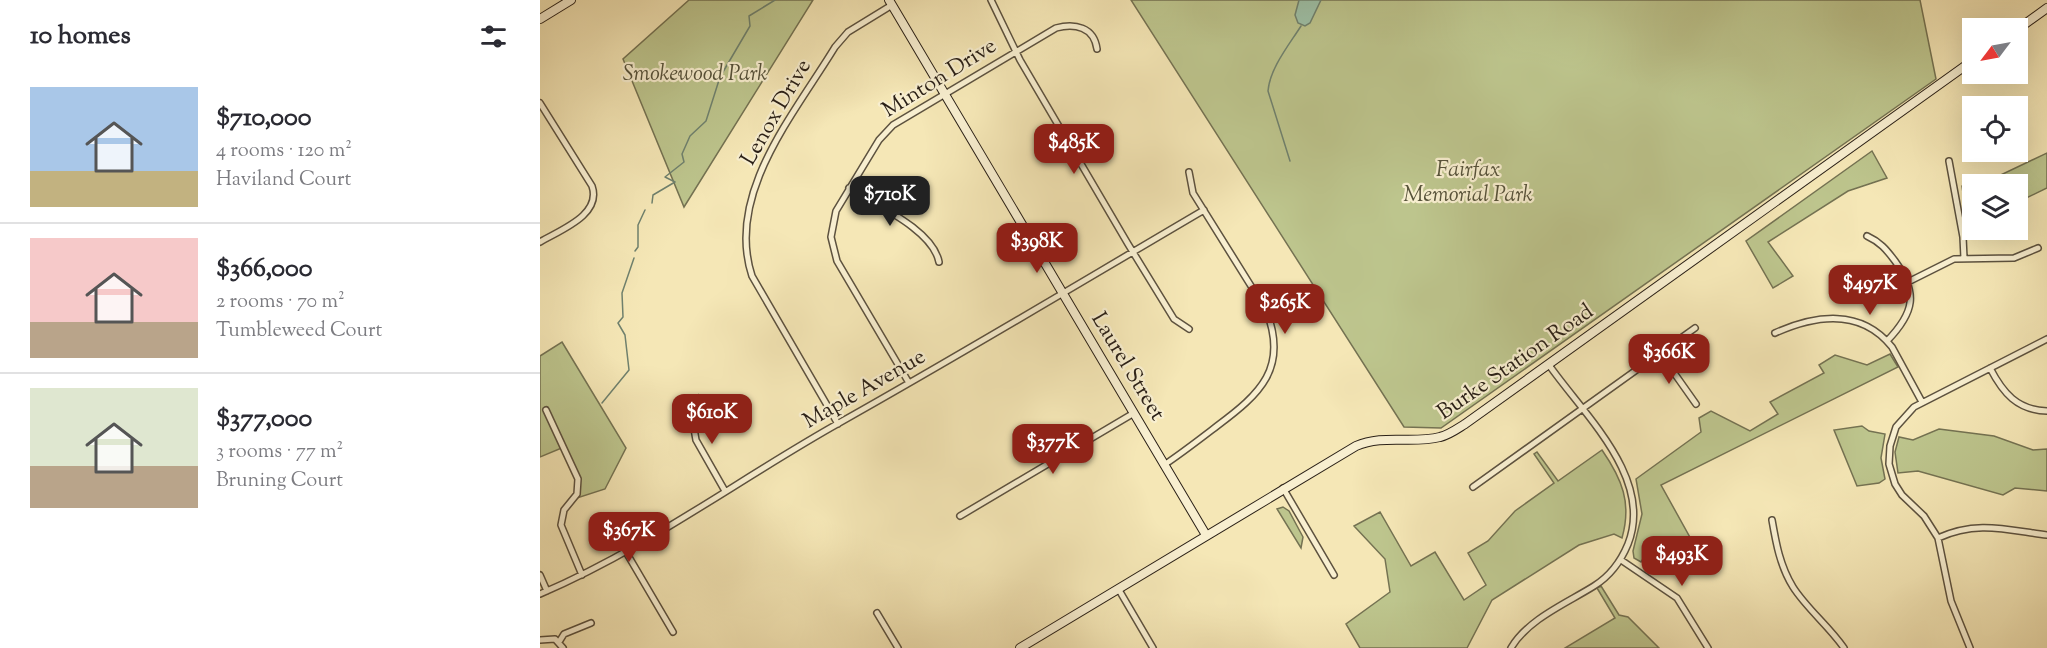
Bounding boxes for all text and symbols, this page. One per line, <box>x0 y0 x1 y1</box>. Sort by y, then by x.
text: 10 homes <box>30 18 131 55</box>
north arrow <box>1962 18 2028 84</box>
map controls <box>1962 18 2028 240</box>
icon: filters <box>477 20 510 53</box>
street label: Minton Drive <box>877 31 1003 127</box>
street label: Lenox Drive <box>734 54 820 172</box>
park label: Smokewood Park <box>623 59 767 91</box>
button: locate <box>1962 96 2028 162</box>
text: $710,000 <box>216 100 312 137</box>
icon: home <box>78 111 150 183</box>
pin: $485K <box>1032 124 1116 175</box>
text: $485K <box>1048 129 1100 158</box>
text: 4 rooms · 120 m² <box>216 137 352 166</box>
park label: Fairfax Memorial Park <box>1403 155 1533 212</box>
text: Haviland Court <box>216 166 351 195</box>
button: layers <box>1962 174 2028 240</box>
pin: $710K <box>848 176 932 227</box>
text: $710K <box>864 181 916 210</box>
pin: $398K <box>995 223 1079 274</box>
text: $398K <box>1011 228 1063 257</box>
text: $366,000 <box>216 251 313 288</box>
icon: home <box>78 262 150 334</box>
pin: $497K <box>1828 265 1912 316</box>
text: $497K <box>1843 270 1897 299</box>
pin: $265K <box>1243 284 1327 335</box>
text: 2 rooms · 70 m² <box>216 288 345 317</box>
text: $265K <box>1259 289 1311 318</box>
street label: Burke Station Road <box>1431 297 1601 429</box>
street label: Laurel Street <box>1082 307 1172 428</box>
text: Tumbleweed Court <box>216 317 382 346</box>
pin: $366K <box>1627 334 1711 385</box>
text: $366K <box>1643 339 1695 368</box>
street label: Maple Avenue <box>798 342 932 438</box>
pin: $610K <box>670 394 754 445</box>
text: $610K <box>686 399 738 428</box>
text: $377,000 <box>216 401 312 438</box>
icon: home <box>78 412 150 484</box>
pin: $377K <box>1011 424 1095 475</box>
text: $377K <box>1026 429 1080 458</box>
text: 3 rooms · 77 m² <box>216 438 343 467</box>
text: Bruning Court <box>216 467 343 496</box>
pin: $367K <box>587 512 671 563</box>
text: $367K <box>603 517 656 546</box>
pin: $493K <box>1640 536 1724 587</box>
text: $493K <box>1656 541 1708 570</box>

